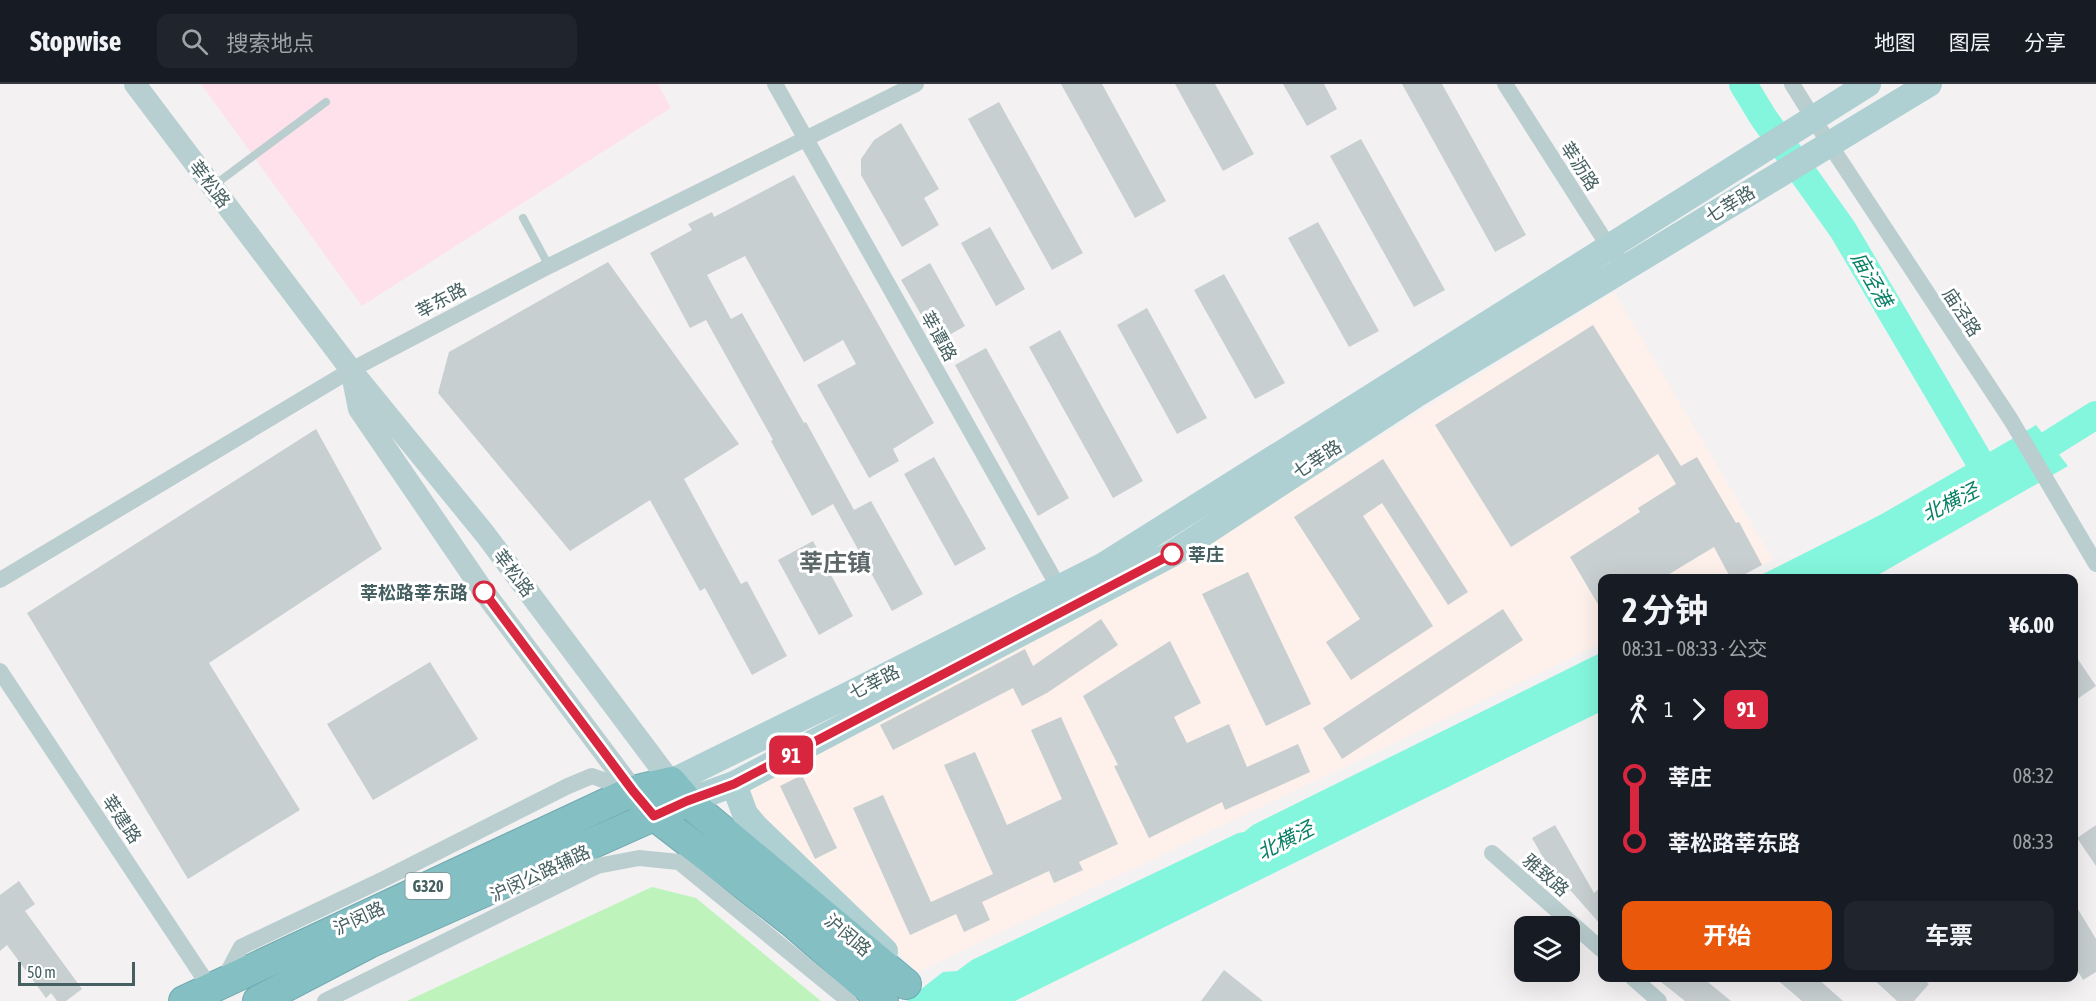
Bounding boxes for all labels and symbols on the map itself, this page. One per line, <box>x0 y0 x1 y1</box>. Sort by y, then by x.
street label: 莘沥路 <box>1556 138 1604 194</box>
street label: 莘松路 <box>185 156 235 212</box>
street label: 七莘路 <box>1701 181 1759 227</box>
water label: 庙泾港 <box>1847 247 1898 313</box>
street label: 莘东路 <box>412 278 470 322</box>
street label: 庙泾路 <box>1938 284 1986 340</box>
street label: 莘谭路 <box>917 307 961 365</box>
street label: 七莘路 <box>1289 435 1345 483</box>
water label: 北横泾 <box>1918 477 1984 526</box>
marker: 莘庄 <box>1161 543 1183 565</box>
place label: 莘庄 <box>1188 544 1224 565</box>
street label: 莘松路 <box>489 545 539 601</box>
district label: 莘庄镇 <box>799 549 871 576</box>
marker: 莘松路莘东路 <box>473 581 495 603</box>
place label: 莘松路莘东路 <box>360 582 468 603</box>
street label: 七莘路 <box>845 660 903 704</box>
line badge: 91 <box>764 736 818 774</box>
street label: 莘建路 <box>98 791 146 847</box>
water label: 北横泾 <box>1253 815 1319 864</box>
street label: 沪闵公路辅路 <box>487 841 593 905</box>
street label: 雅致路 <box>1519 849 1573 901</box>
road number: G320 <box>406 873 450 899</box>
street label: 沪闵路 <box>330 897 388 939</box>
street label: 沪闵路 <box>821 910 875 960</box>
scale bar <box>18 959 135 986</box>

